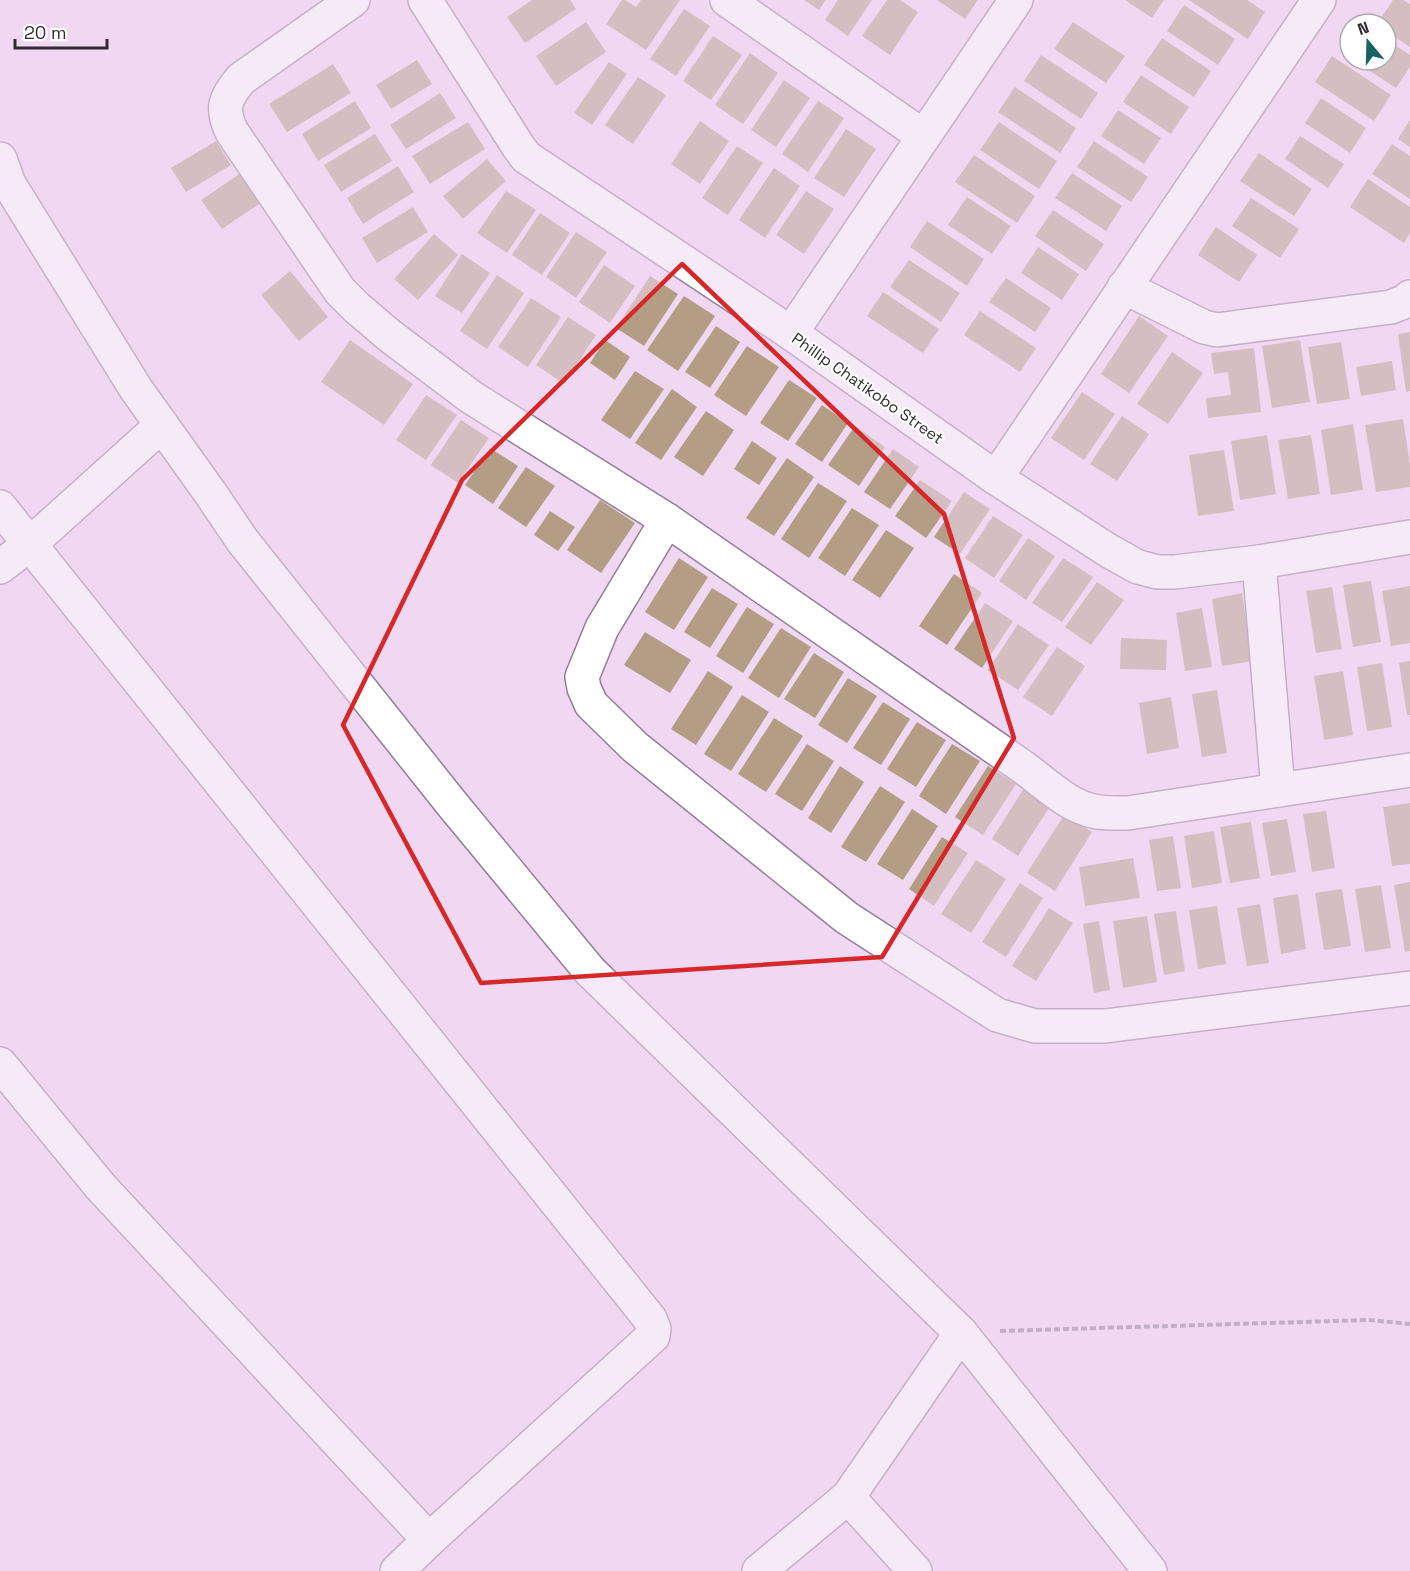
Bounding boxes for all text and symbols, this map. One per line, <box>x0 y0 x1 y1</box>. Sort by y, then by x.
scale bar <box>15 12 106 50</box>
north arrow <box>1338 12 1398 72</box>
text: N <box>1355 17 1372 40</box>
text: 20 m <box>24 21 67 44</box>
street label: Phillip Chatikobo Street <box>788 328 948 449</box>

